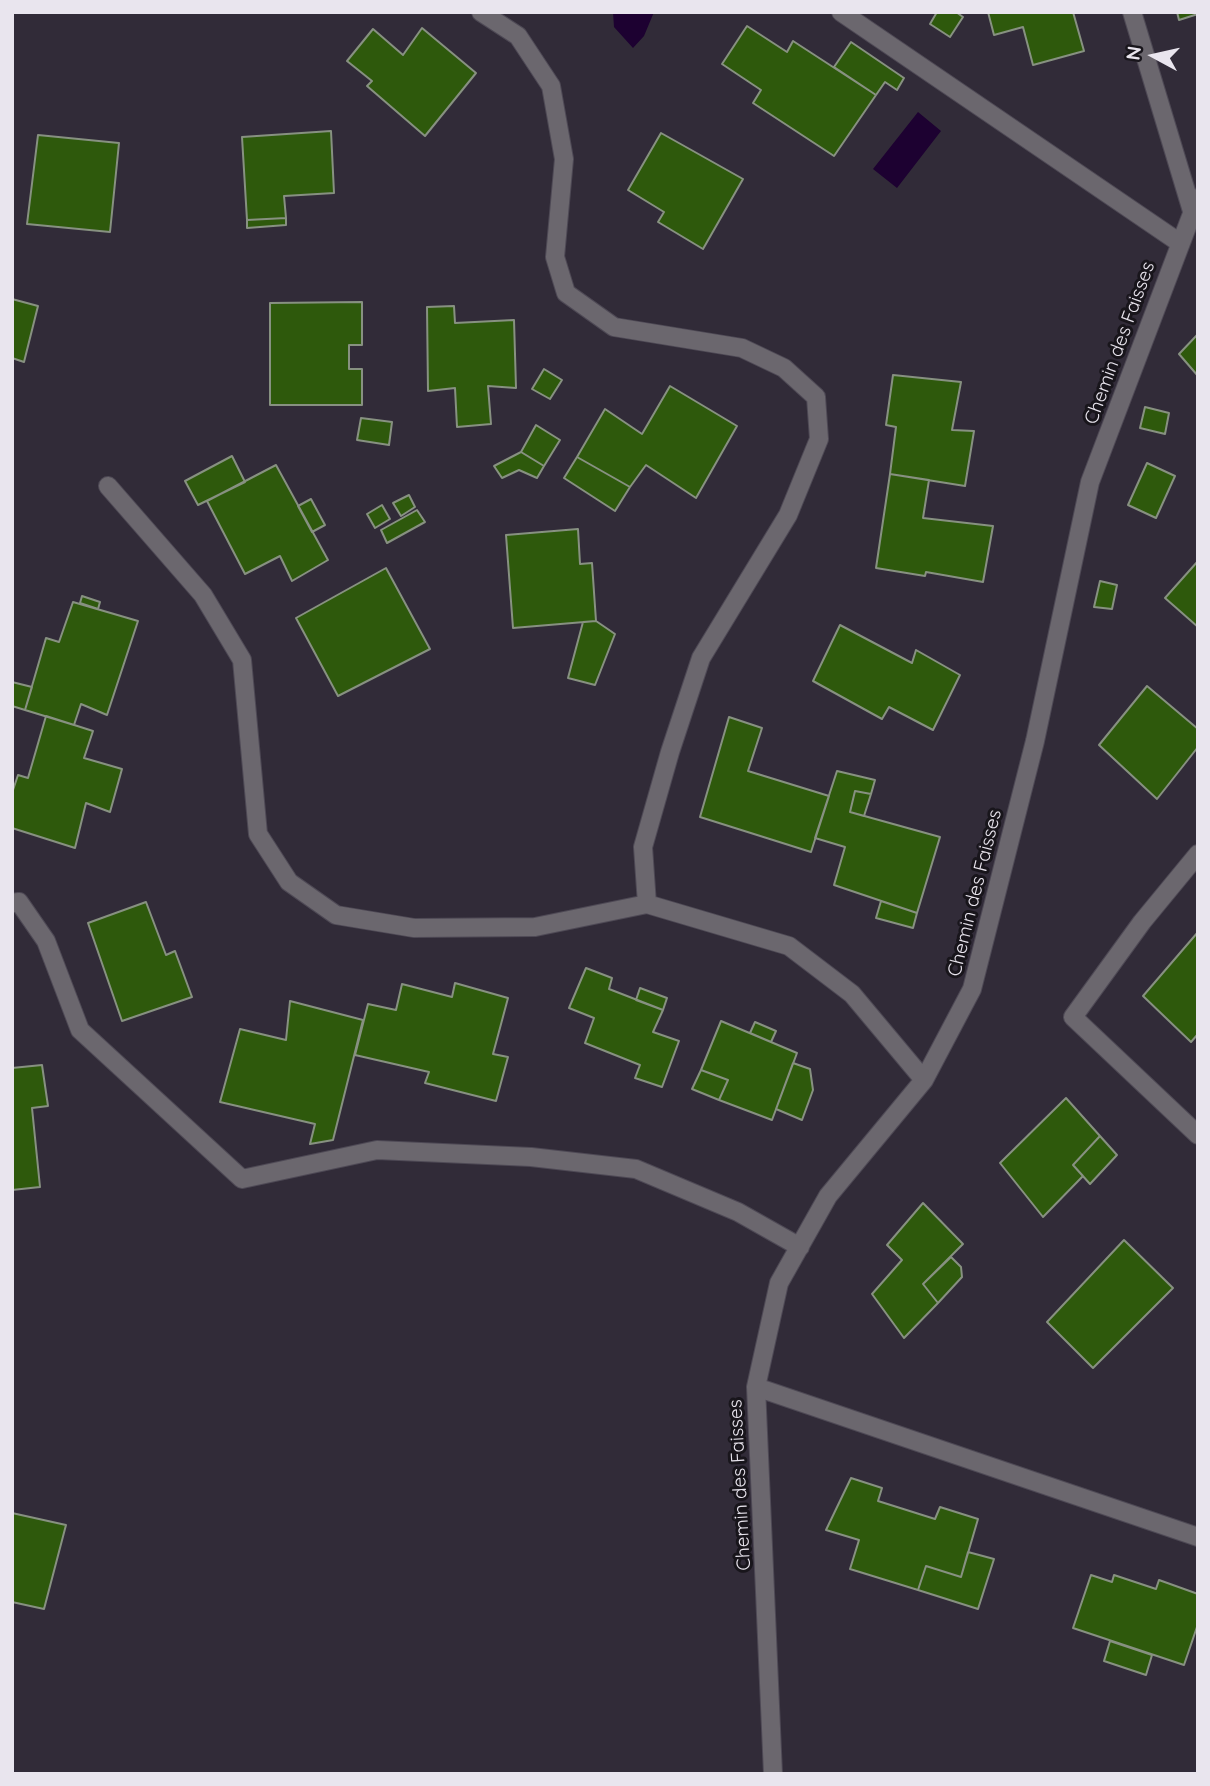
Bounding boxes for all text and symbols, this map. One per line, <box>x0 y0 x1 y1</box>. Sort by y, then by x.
north arrow <box>1119 21 1189 91</box>
text: N <box>1120 44 1146 62</box>
street label: Chemin des Faisses <box>1080 259 1160 427</box>
street label: Chemin des Faisses <box>943 807 1007 979</box>
street label: Chemin des Faisses <box>724 1399 756 1571</box>

